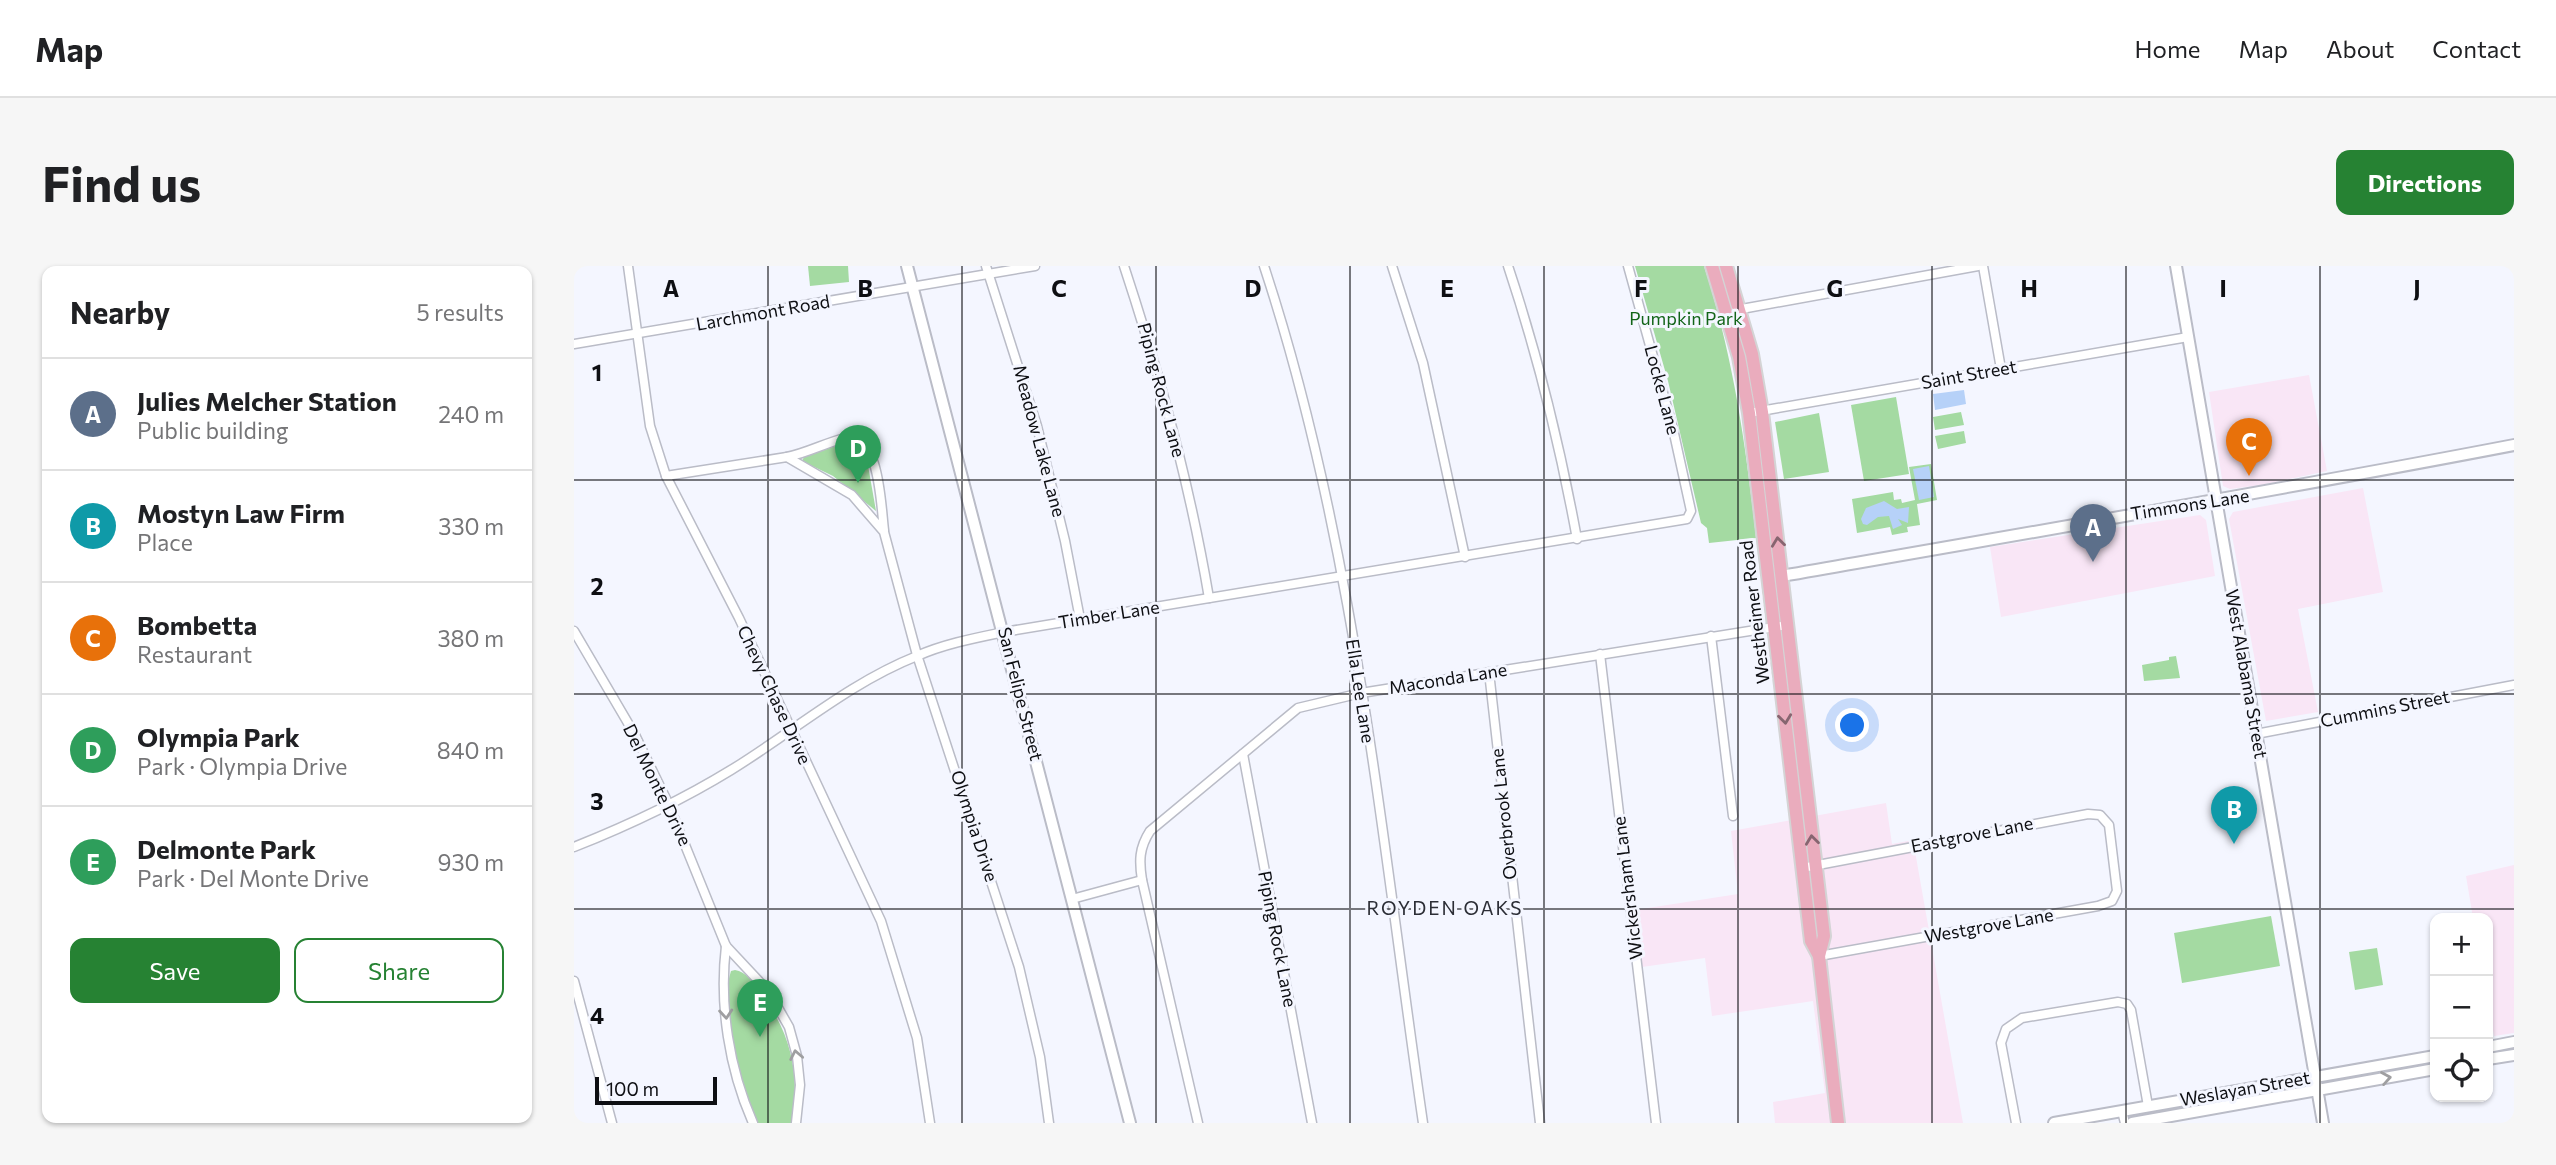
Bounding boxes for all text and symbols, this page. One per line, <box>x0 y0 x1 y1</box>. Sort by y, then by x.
text: Map <box>35 28 103 69</box>
text: Home <box>2135 34 2201 63</box>
text: Map <box>2239 34 2288 63</box>
text: About <box>2326 34 2394 63</box>
text: Contact <box>2432 34 2521 63</box>
button: Directions <box>2336 150 2514 215</box>
text: Find us <box>42 152 201 212</box>
text: A <box>663 274 680 302</box>
text: B <box>857 274 873 302</box>
text: C <box>1051 274 1067 302</box>
text: D <box>1245 274 1262 302</box>
text: E <box>1440 274 1454 302</box>
text: F <box>1634 274 1648 302</box>
text: G <box>1827 274 1843 302</box>
text: H <box>2020 274 2038 302</box>
text: I <box>2219 274 2227 302</box>
text: J <box>2413 274 2421 302</box>
street label: Larchmont Road <box>694 289 831 335</box>
text: Nearby <box>70 293 170 330</box>
text: 5 results <box>416 298 504 326</box>
park label: Pumpkin Park <box>1629 307 1743 329</box>
street label: Piping Rock Lane <box>1133 320 1191 460</box>
street label: Locke Lane <box>1640 343 1685 437</box>
street label: Saint Street <box>1919 355 2018 393</box>
text: 1 <box>592 358 602 386</box>
street label: Meadow Lake Lane <box>1009 362 1071 519</box>
text: Julies Melcher Station <box>137 385 397 416</box>
text: A <box>85 400 101 428</box>
text: 240 m <box>438 400 504 428</box>
text: Public building <box>137 416 288 444</box>
pin: C <box>2226 418 2272 476</box>
pin: D <box>835 425 881 483</box>
street label: Timmons Lane <box>2129 484 2251 524</box>
text: Mostyn Law Firm <box>137 497 345 528</box>
pin: A <box>2070 504 2116 562</box>
text: B <box>85 512 101 540</box>
text: 330 m <box>438 512 504 540</box>
text: Place <box>137 528 193 556</box>
one-way arrow <box>1770 537 1785 548</box>
street label: Westheimer Road <box>1734 539 1774 685</box>
text: 2 <box>590 572 604 600</box>
street label: West Alabama Street <box>2221 587 2273 760</box>
street label: Timber Lane <box>1057 595 1161 633</box>
text: Bombetta <box>137 609 257 640</box>
street label: Chevy Chase Drive <box>733 622 817 767</box>
text: C <box>85 624 101 652</box>
text: 380 m <box>437 624 504 652</box>
street label: San Felipe Street <box>994 625 1048 763</box>
street label: Ella Lee Lane <box>1342 637 1380 744</box>
text: Restaurant <box>137 640 252 668</box>
street label: Maconda Lane <box>1387 658 1508 698</box>
street label: Cummins Street <box>2318 685 2451 731</box>
your location <box>1835 708 1869 742</box>
one-way arrow <box>1777 713 1792 724</box>
street label: Del Monte Drive <box>619 720 697 849</box>
text: Olympia Park <box>137 721 300 752</box>
text: D <box>85 736 101 764</box>
text: 840 m <box>437 736 504 764</box>
street label: Overbrook Lane <box>1485 747 1521 881</box>
text: Park · Olympia Drive <box>137 752 347 780</box>
street label: Olympia Drive <box>947 767 1003 884</box>
pin: B <box>2211 786 2257 844</box>
text: 3 <box>590 787 604 815</box>
street label: Eastgrove Lane <box>1909 811 2035 857</box>
street label: Wickersham Lane <box>1607 815 1647 961</box>
text: Delmonte Park <box>137 833 316 864</box>
one-way arrow <box>1805 834 1820 846</box>
text: E <box>86 848 100 876</box>
text: 930 m <box>438 848 504 876</box>
text: Park · Del Monte Drive <box>137 864 369 892</box>
street label: Piping Rock Lane <box>1254 869 1302 1009</box>
district label: ROYDEN OAKS <box>1367 896 1523 919</box>
street label: Westgrove Lane <box>1923 903 2055 947</box>
map controls <box>2430 913 2493 1102</box>
button: + <box>2430 913 2493 976</box>
button: Save <box>70 938 280 1003</box>
button: Share <box>294 938 504 1003</box>
button: − <box>2430 976 2493 1039</box>
pin: E <box>737 979 783 1037</box>
text: 4 <box>590 1001 604 1029</box>
one-way arrow <box>718 1009 733 1020</box>
button: locate <box>2430 1039 2493 1102</box>
one-way arrow <box>789 1049 804 1061</box>
street label: Weslayan Street <box>2178 1066 2312 1110</box>
one-way arrow <box>2379 1071 2391 1086</box>
scale bar <box>595 1074 718 1106</box>
text: 100 m <box>606 1077 659 1100</box>

